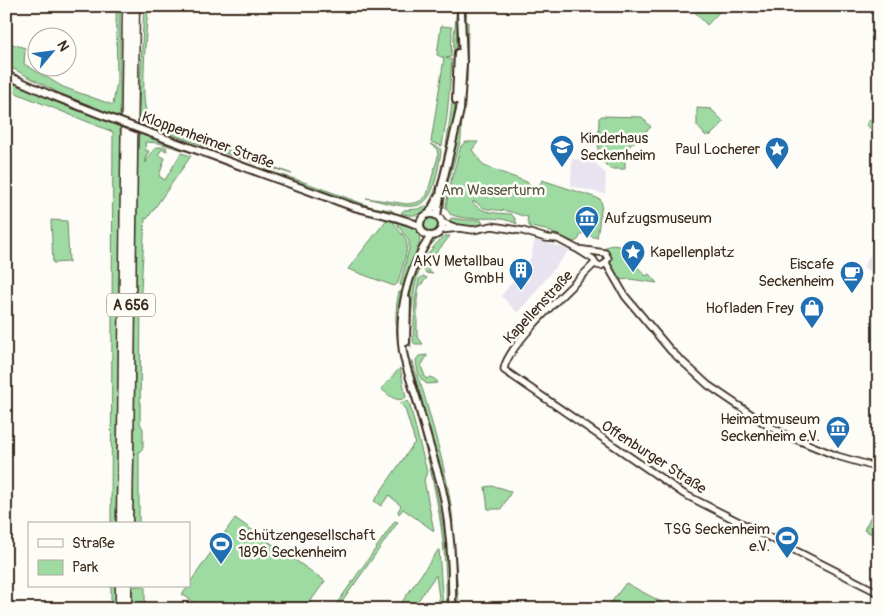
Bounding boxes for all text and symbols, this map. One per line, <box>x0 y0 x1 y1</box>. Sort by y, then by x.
north arrow <box>28 28 78 78</box>
text: N <box>53 38 73 54</box>
street label: Kloppenheimer Straße <box>139 108 277 173</box>
place label: Kinderhaus Seckenheim <box>580 129 656 165</box>
school or university icon: Kinderhaus Seckenheim <box>549 134 575 168</box>
place icon: Paul Locherer <box>764 136 790 170</box>
place label: Paul Locherer <box>675 140 761 159</box>
park label: Am Wasserturm <box>441 181 545 200</box>
museum icon: Aufzugsmuseum <box>574 205 600 239</box>
place label: Aufzugsmuseum <box>604 209 712 228</box>
place icon: Kapellenplatz <box>620 239 646 273</box>
place label: Kapellenplatz <box>650 243 734 262</box>
place label: AKV Metallbau GmbH <box>413 252 504 288</box>
place label: Eiscafe Seckenheim <box>758 255 835 291</box>
building icon: AKV Metallbau GmbH <box>508 257 534 291</box>
cafe icon: Eiscafe Seckenheim <box>839 260 865 294</box>
street label: Kapellenstraße <box>500 266 578 348</box>
road number: A 656 <box>107 294 155 316</box>
shop icon: Hofladen Frey <box>799 295 825 329</box>
place label: Hofladen Frey <box>706 299 795 318</box>
place label: Heimatmuseum Seckenheim e.V. <box>720 410 820 446</box>
museum icon: Heimatmuseum Seckenheim e.V. <box>825 415 851 449</box>
street label: Offenburger Straße <box>598 416 710 499</box>
place label: TSG Seckenheim e.V. <box>664 520 770 556</box>
legend <box>28 522 190 588</box>
sports icon: TSG Seckenheim e.V. <box>774 525 800 559</box>
place label: Schützengesellschaft 1896 Seckenheim <box>238 526 376 562</box>
sports icon: Schützengesellschaft 1896 Seckenheim <box>208 531 234 565</box>
text: Straße <box>72 534 115 553</box>
text: Park <box>72 558 99 577</box>

